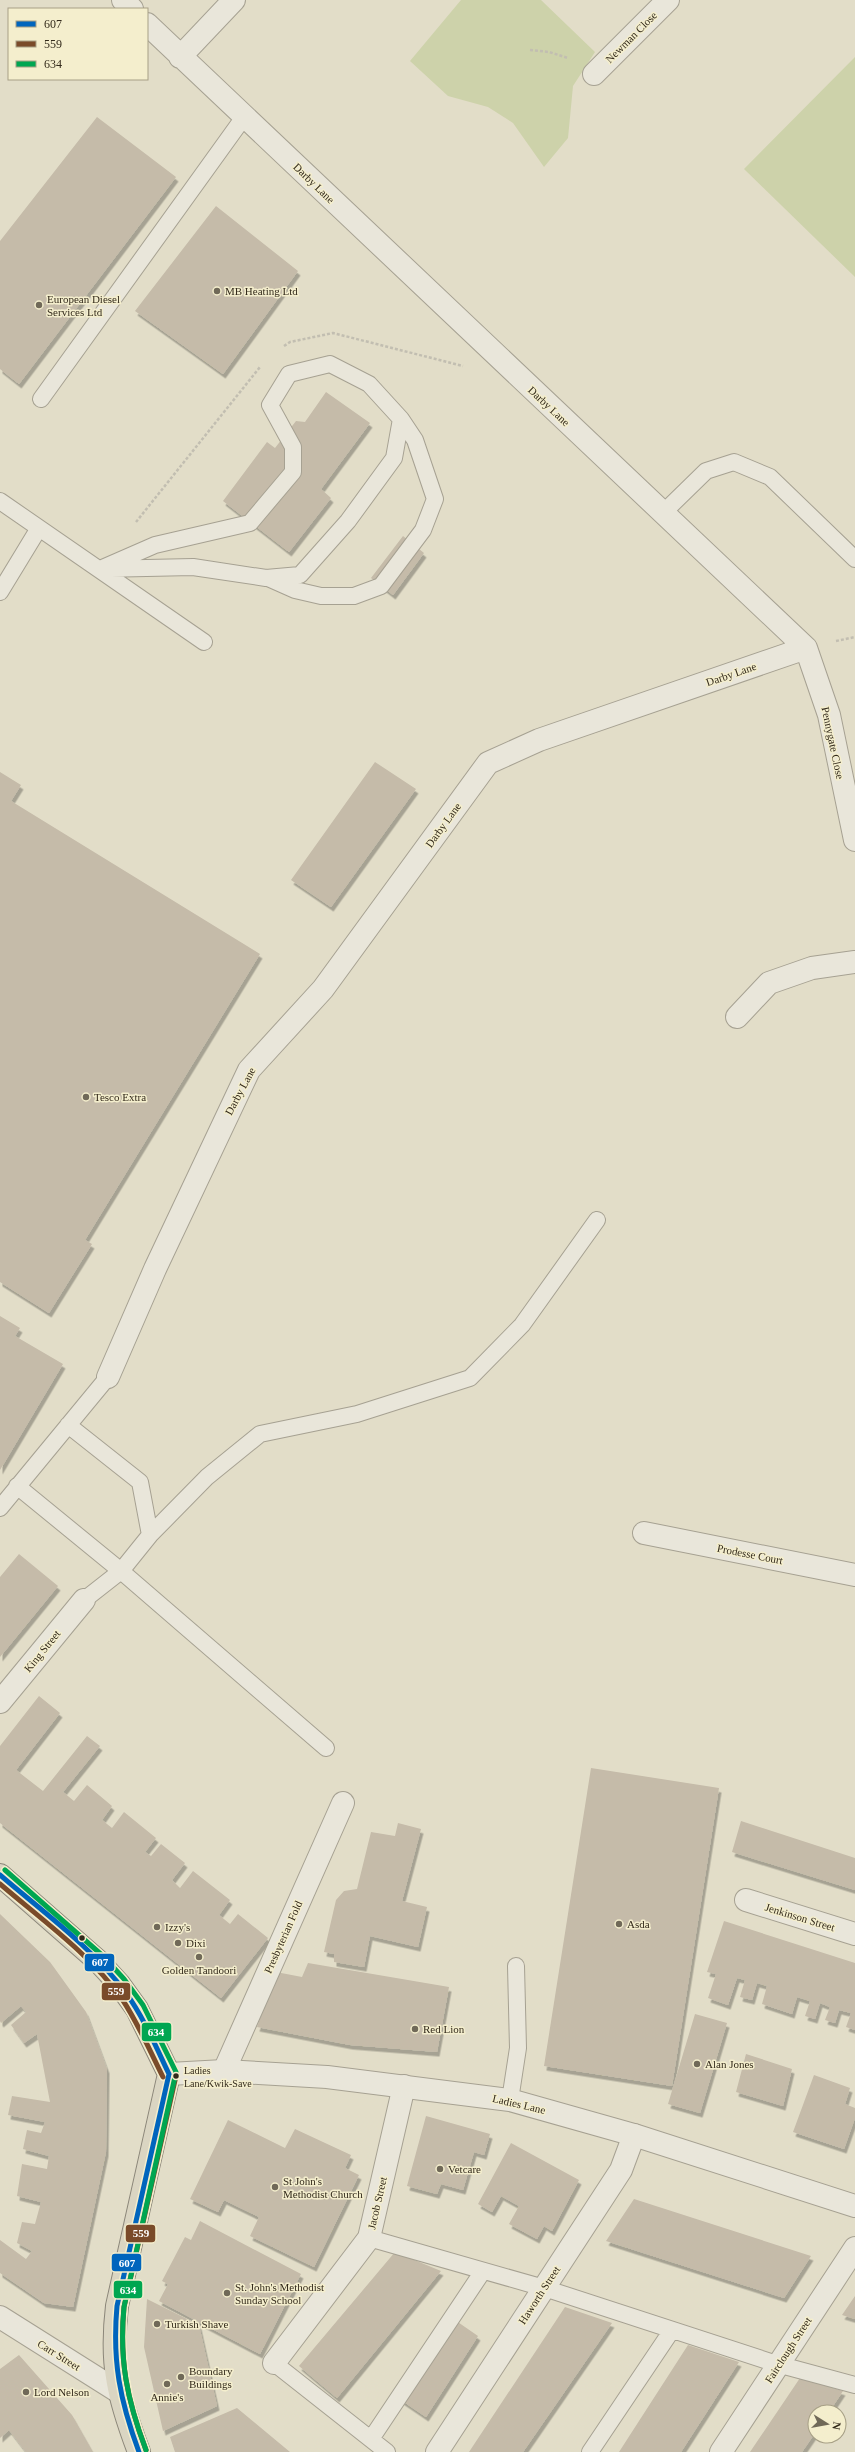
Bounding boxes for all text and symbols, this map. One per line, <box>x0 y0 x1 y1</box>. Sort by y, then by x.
legend <box>8 8 148 80</box>
street label: Newman Close <box>603 9 659 65</box>
text: 607 <box>44 17 62 31</box>
text: 559 <box>44 37 62 51</box>
text: 634 <box>44 57 62 71</box>
street label: Darby Lane <box>291 161 337 206</box>
place label: MB Heating Ltd <box>225 285 298 297</box>
marker: MB Heating Ltd <box>212 286 222 296</box>
place label: European Diesel Services Ltd <box>47 293 120 318</box>
marker: European Diesel Services Ltd <box>34 300 44 310</box>
street label: Darby Lane <box>526 384 572 428</box>
street label: Darby Lane <box>704 660 758 688</box>
street label: Pennygate Close <box>819 706 847 780</box>
street label: Darby Lane <box>423 800 463 850</box>
street label: Darby Lane <box>222 1065 258 1117</box>
place label: Tesco Extra <box>94 1091 146 1103</box>
marker: Tesco Extra <box>81 1092 91 1102</box>
street label: Prodesse Court <box>716 1542 784 1566</box>
street label: King Street <box>21 1628 63 1674</box>
street label: Presbyterian Fold <box>262 1899 305 1975</box>
street label: Jenkinson Street <box>764 1901 836 1933</box>
place label: Asda <box>627 1918 650 1930</box>
marker: Asda <box>614 1919 624 1929</box>
place label: Izzy's <box>165 1921 190 1933</box>
marker: Izzy's <box>152 1922 162 1932</box>
unlabelled marker <box>77 1933 87 1943</box>
place label: Dixi <box>186 1937 206 1949</box>
marker: Dixi <box>173 1938 183 1948</box>
marker: Golden Tandoori <box>194 1952 204 1962</box>
line badge: 607 <box>84 1953 115 1972</box>
text: 607 <box>92 1956 109 1968</box>
place label: Golden Tandoori <box>162 1964 236 1976</box>
line badge: 559 <box>101 1982 131 2001</box>
text: 559 <box>108 1985 125 1997</box>
line badge: 634 <box>141 2022 172 2042</box>
place label: Red Lion <box>423 2023 465 2035</box>
marker: Red Lion <box>410 2024 420 2034</box>
text: 634 <box>148 2026 165 2038</box>
place label: Alan Jones <box>705 2058 754 2070</box>
marker: Alan Jones <box>692 2059 702 2069</box>
place label: Ladies Lane/Kwik-Save <box>184 2065 252 2089</box>
marker: Ladies Lane/Kwik-Save <box>171 2071 181 2081</box>
street label: Ladies Lane <box>491 2092 547 2116</box>
place label: Vetcare <box>448 2163 481 2175</box>
marker: Vetcare <box>435 2164 445 2174</box>
place label: St John's Methodist Church <box>283 2175 363 2200</box>
street label: Jacob Street <box>365 2176 389 2230</box>
marker: St John's Methodist Church <box>270 2182 280 2192</box>
line badge: 559 <box>125 2224 156 2243</box>
text: 559 <box>133 2227 150 2239</box>
line badge: 607 <box>111 2253 142 2272</box>
text: 607 <box>119 2257 136 2269</box>
street label: Haworth Street <box>516 2264 562 2326</box>
line badge: 634 <box>113 2280 143 2299</box>
place label: St. John's Methodist Sunday School <box>235 2281 324 2306</box>
text: 634 <box>120 2284 137 2296</box>
marker: St. John's Methodist Sunday School <box>222 2288 232 2298</box>
street label: Fairclough Street <box>762 2315 814 2385</box>
place label: Turkish Shave <box>165 2318 229 2330</box>
marker: Turkish Shave <box>152 2319 162 2329</box>
street label: Carr Street <box>35 2337 83 2373</box>
place label: Boundary Buildings <box>189 2365 233 2390</box>
marker: Boundary Buildings <box>176 2372 186 2382</box>
marker: Annie's <box>162 2379 172 2389</box>
place label: Lord Nelson <box>34 2386 90 2398</box>
marker: Lord Nelson <box>21 2387 31 2397</box>
place label: Annie's <box>150 2391 184 2403</box>
north arrow <box>807 2404 847 2444</box>
text: N <box>830 2421 843 2431</box>

